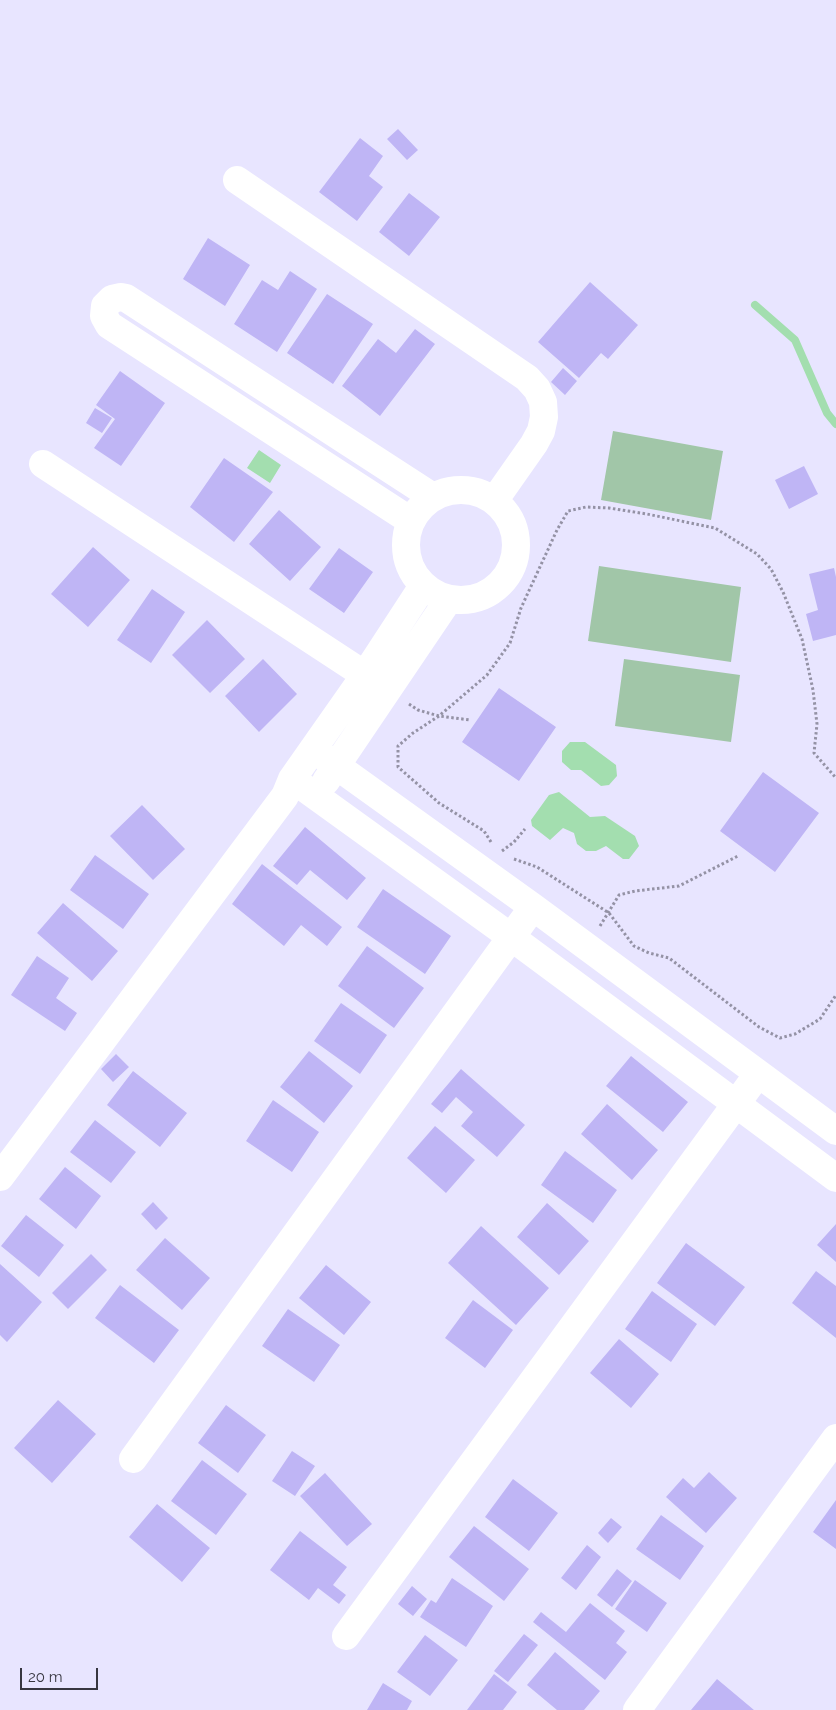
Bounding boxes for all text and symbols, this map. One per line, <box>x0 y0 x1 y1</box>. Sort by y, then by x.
scale bar <box>22 1658 100 1690</box>
text: 20 m <box>28 1668 63 1686</box>

